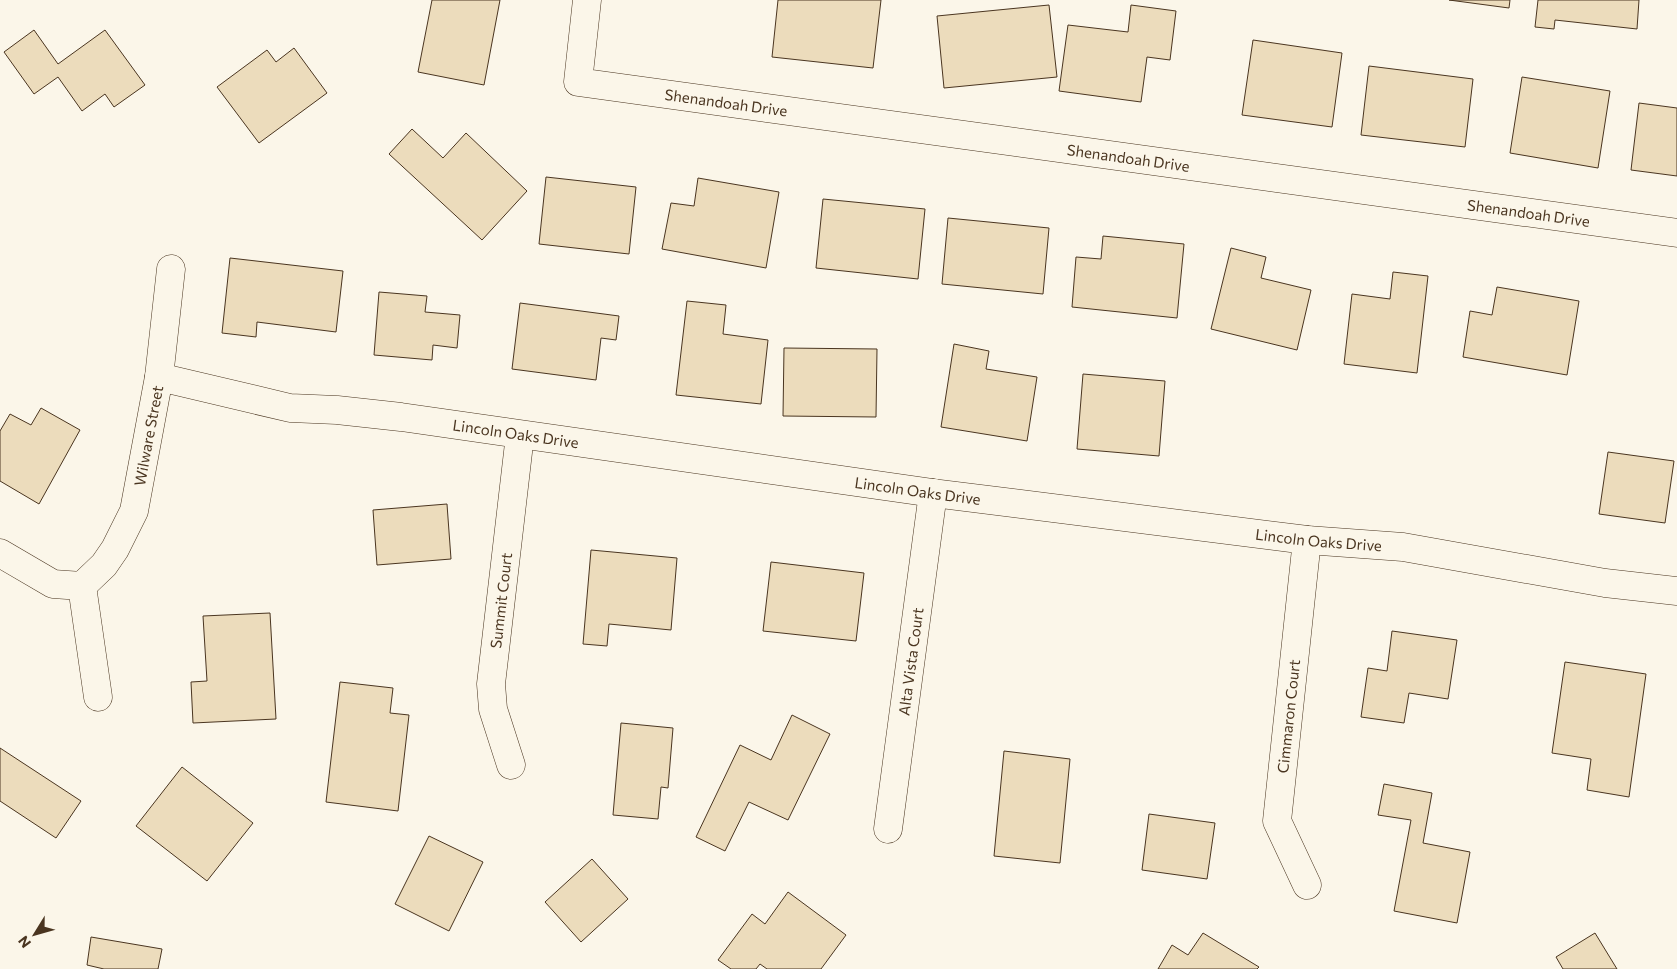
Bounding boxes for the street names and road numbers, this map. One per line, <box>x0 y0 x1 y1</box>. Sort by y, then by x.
street label: Shenandoah Drive <box>664 85 789 120</box>
street label: Shenandoah Drive <box>1066 140 1191 175</box>
street label: Shenandoah Drive <box>1466 195 1591 230</box>
street label: Wilware Street <box>130 384 166 487</box>
street label: Lincoln Oaks Drive <box>452 416 580 451</box>
street label: Lincoln Oaks Drive <box>854 473 982 508</box>
street label: Lincoln Oaks Drive <box>1254 525 1383 554</box>
street label: Summit Court <box>486 552 515 649</box>
street label: Alta Vista Court <box>894 606 927 717</box>
street label: Cimmaron Court <box>1273 659 1303 774</box>

